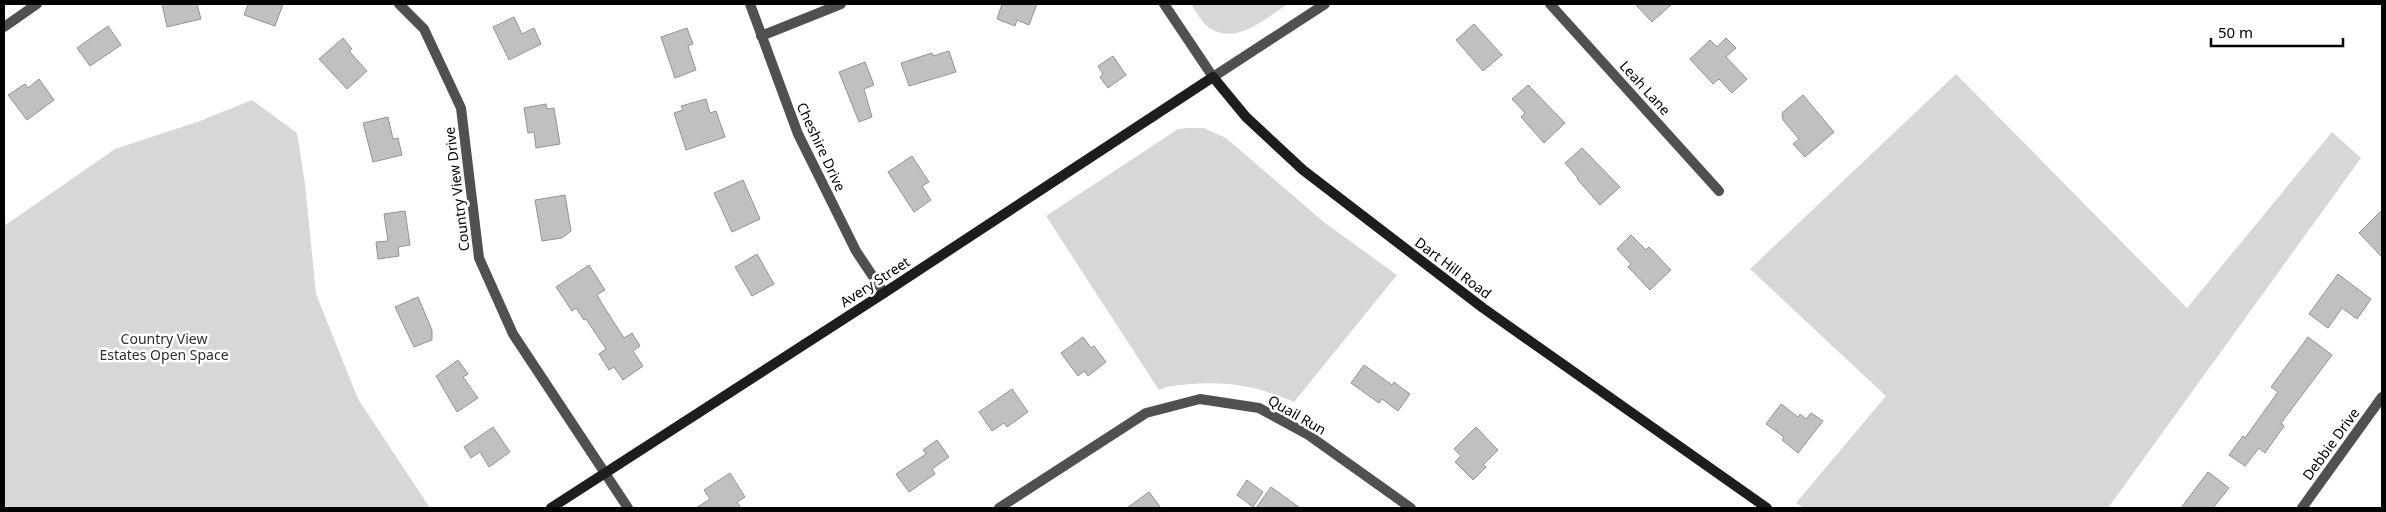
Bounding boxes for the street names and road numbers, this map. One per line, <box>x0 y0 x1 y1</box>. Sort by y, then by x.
street label: Leah Lane <box>1616 56 1675 119</box>
street label: Cheshire Drive <box>793 99 850 194</box>
street label: Country View Drive <box>439 126 474 252</box>
street label: Dart Hill Road <box>1411 233 1495 303</box>
street label: Avery Street <box>836 252 913 311</box>
street label: Quail Run <box>1265 390 1330 439</box>
street label: Debbie Drive <box>2298 404 2363 484</box>

